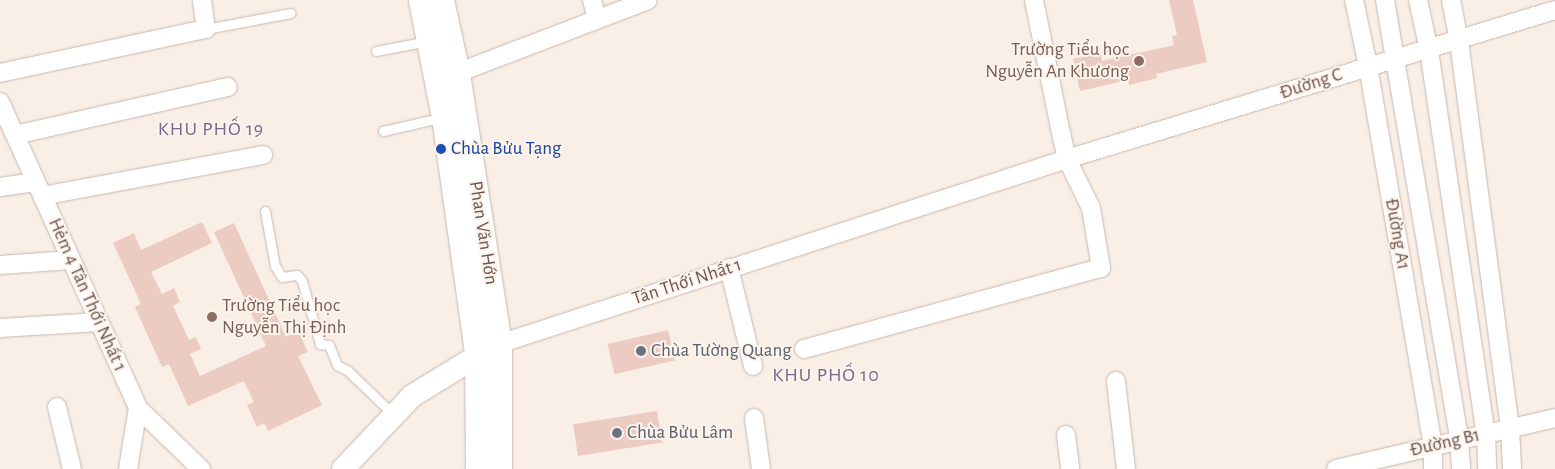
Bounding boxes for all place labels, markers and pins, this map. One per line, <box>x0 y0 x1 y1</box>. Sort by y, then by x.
place label: Trường Tiểu học Nguyễn An Khương <box>985 39 1129 83</box>
marker: Trường Tiểu học Nguyễn An Khương <box>1133 55 1145 67</box>
place label: Chùa Bửu Tạng <box>451 138 561 160</box>
marker: Chùa Bửu Tạng <box>435 143 447 155</box>
place label: Trường Tiểu học Nguyễn Thị Định <box>222 295 346 339</box>
marker: Trường Tiểu học Nguyễn Thị Định <box>206 311 218 323</box>
place label: Chùa Tường Quang <box>651 340 791 362</box>
marker: Chùa Tường Quang <box>635 345 647 357</box>
place label: Chùa Bửu Lâm <box>627 422 733 444</box>
marker: Chùa Bửu Lâm <box>611 427 623 439</box>

